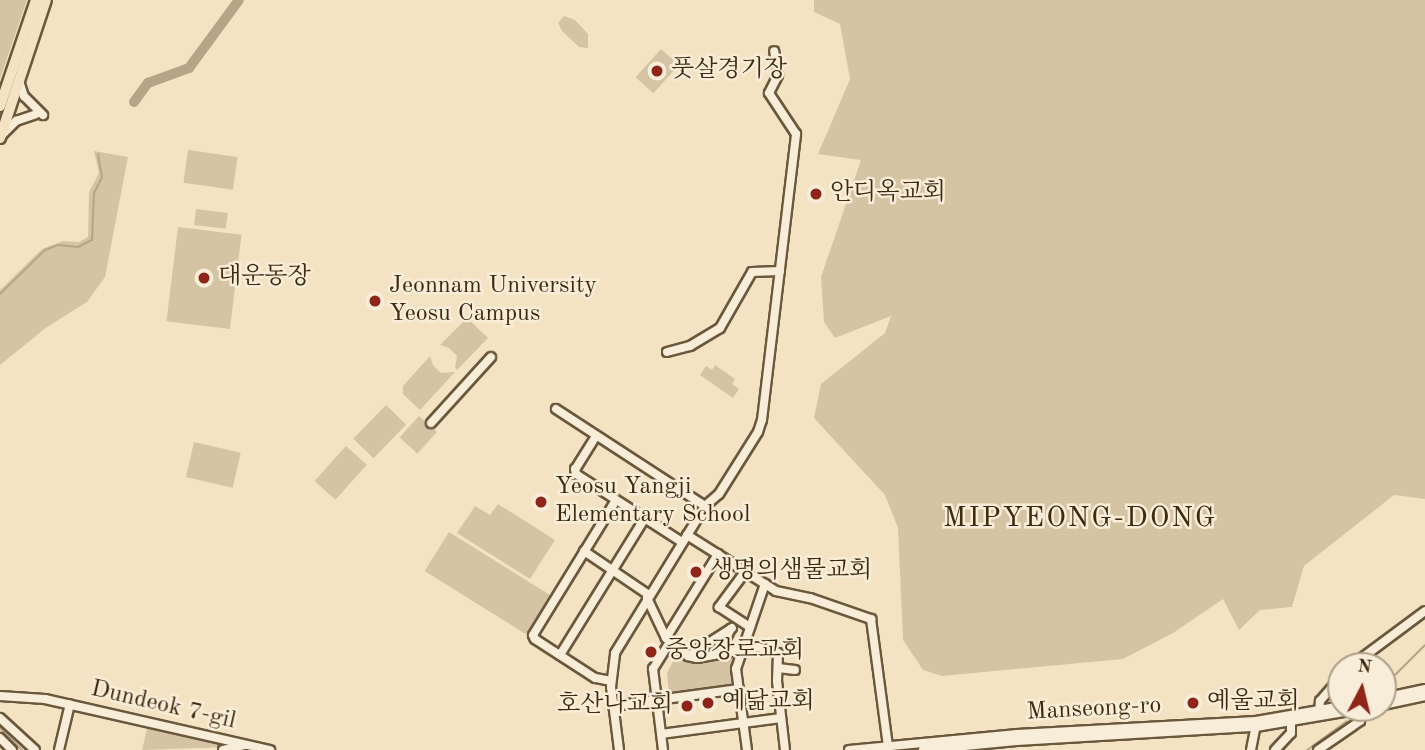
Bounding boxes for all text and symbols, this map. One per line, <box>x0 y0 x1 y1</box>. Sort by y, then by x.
place label: 풋살경기장 <box>671 57 787 85</box>
marker: 풋살경기장 <box>649 63 665 79</box>
place label: 안디옥교회 <box>830 180 946 208</box>
marker: 안디옥교회 <box>808 186 824 202</box>
place label: 대운동장 <box>218 264 311 292</box>
marker: 대운동장 <box>196 270 212 286</box>
place label: Jeonnam University Yeosu Campus <box>389 273 597 329</box>
marker: Jeonnam University Yeosu Campus <box>367 293 383 309</box>
place label: Yeosu Yangji Elementary School <box>555 474 750 530</box>
marker: Yeosu Yangji Elementary School <box>533 494 549 510</box>
district label: MIPYEONG-DONG <box>945 502 1215 536</box>
place label: 생명의샘물교회 <box>710 558 872 586</box>
marker: 생명의샘물교회 <box>688 564 704 580</box>
place label: 중앙장로교회 <box>665 638 804 666</box>
marker: 중앙장로교회 <box>643 644 659 660</box>
north arrow <box>1327 652 1397 722</box>
text: N <box>1356 657 1373 678</box>
street label: Dundeok 7-gil <box>88 675 238 737</box>
place label: 예닮교회 <box>722 689 815 717</box>
place label: 예울교회 <box>1207 689 1300 717</box>
place label: 호산나교회 <box>557 692 673 720</box>
street label: Manseong-ro <box>1026 692 1162 728</box>
marker: 예닮교회 <box>700 695 716 711</box>
marker: 예울교회 <box>1185 695 1201 711</box>
marker: 호산나교회 <box>679 698 695 714</box>

